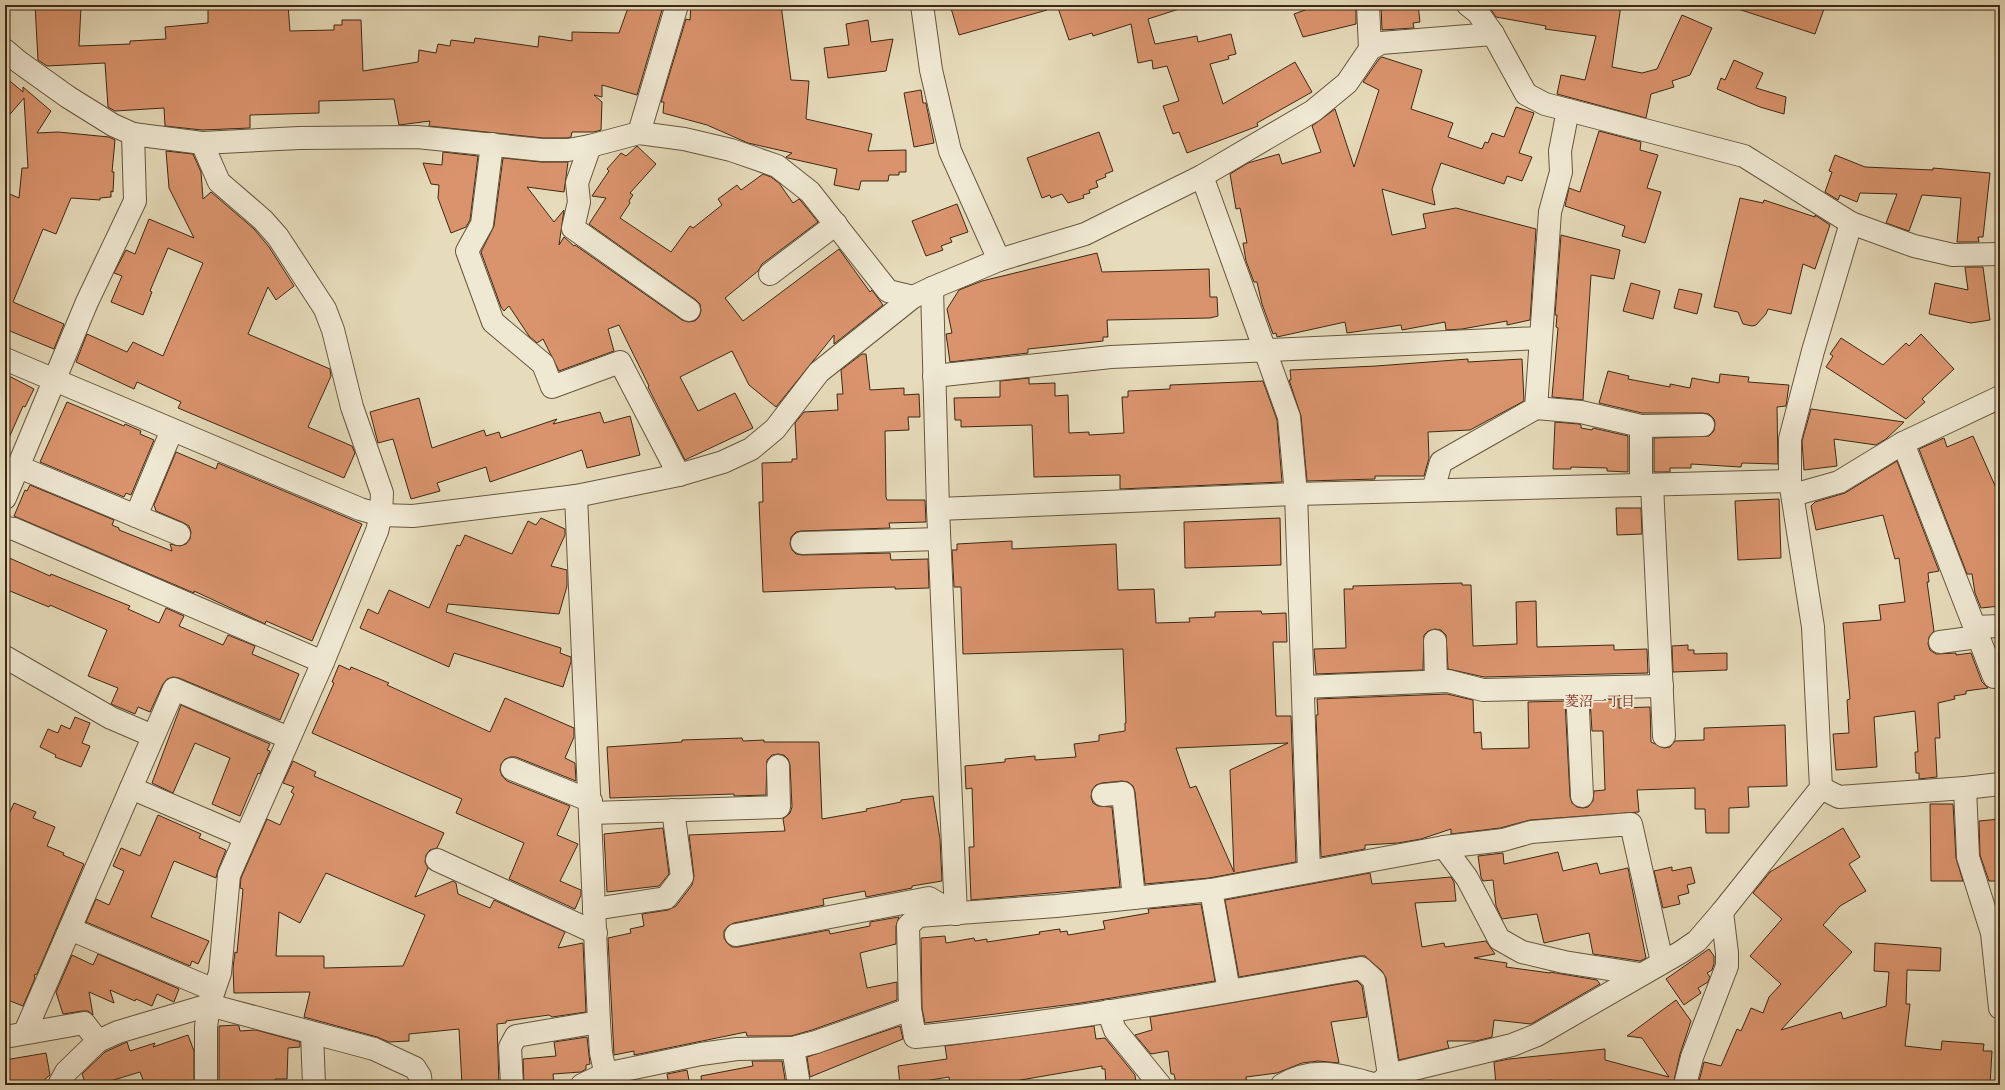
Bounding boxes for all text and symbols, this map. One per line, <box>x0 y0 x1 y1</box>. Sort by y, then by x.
district label: 菱沼一丁目 <box>1565 693 1635 711</box>

